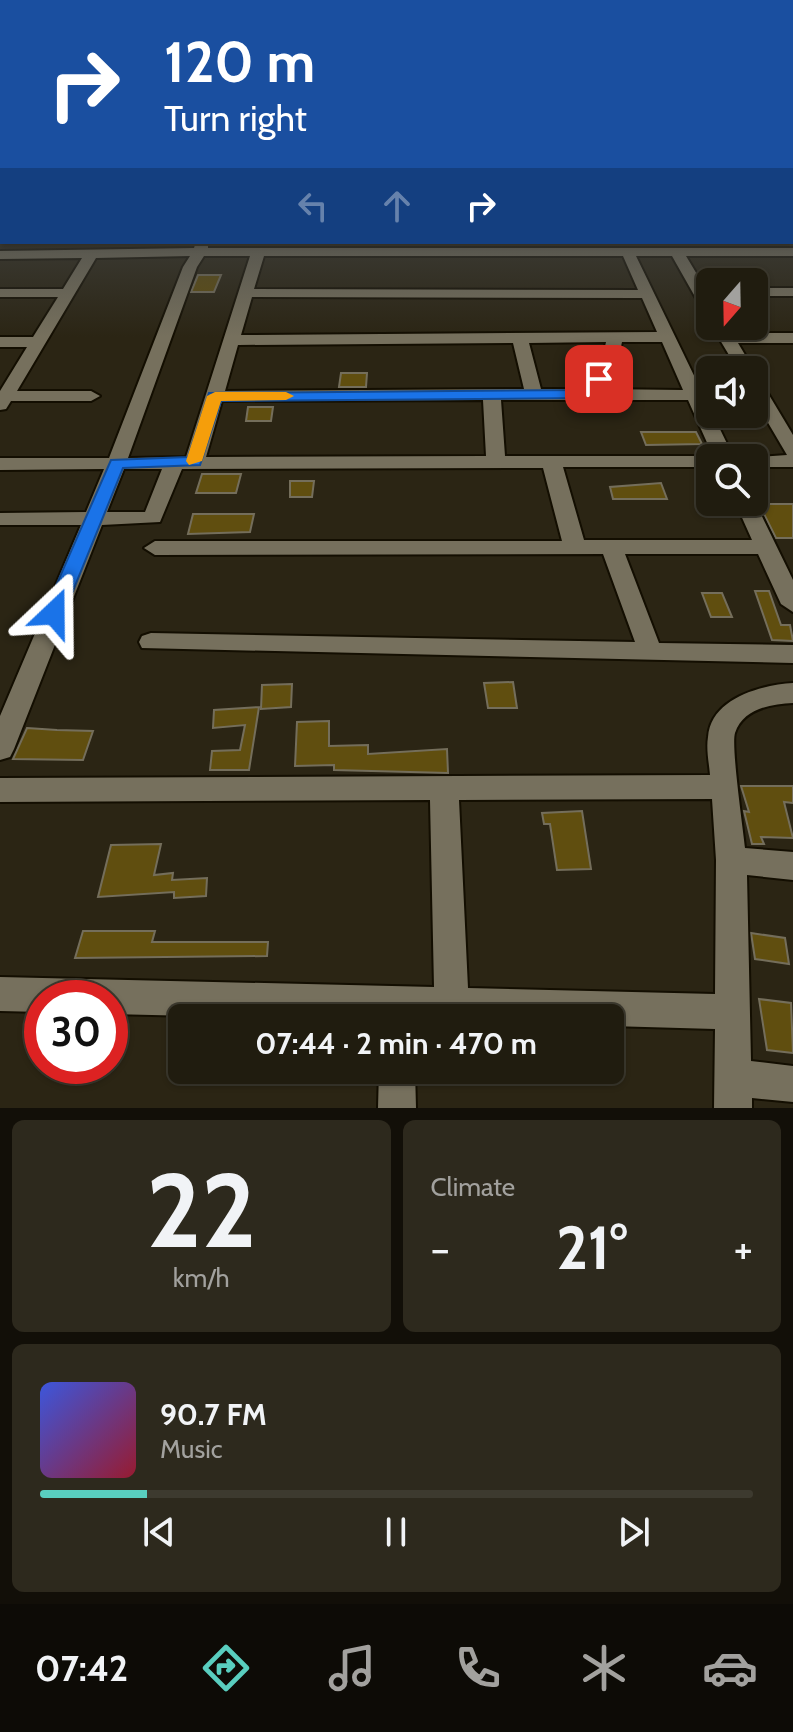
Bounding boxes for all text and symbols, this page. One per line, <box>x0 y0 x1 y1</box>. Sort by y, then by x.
text: 120 m <box>164 28 315 96</box>
icon: right <box>32 32 136 136</box>
text: Turn right <box>164 96 307 140</box>
icon: left <box>291 184 335 228</box>
icon: ahead <box>375 184 419 228</box>
icon: right <box>459 184 503 228</box>
north arrow <box>696 268 768 340</box>
map controls <box>696 268 768 516</box>
pin <box>565 345 633 413</box>
button: sound <box>696 356 768 428</box>
icon: arrive <box>577 357 621 401</box>
button: search <box>696 444 768 516</box>
position arrow <box>12 571 96 655</box>
speed limit sign: 30 <box>24 980 128 1084</box>
text: 07:44 · 2 min · 470 m <box>255 1025 537 1062</box>
text: 22 <box>146 1147 256 1273</box>
text: Climate <box>431 1171 515 1203</box>
text: 21° <box>556 1211 627 1284</box>
text: − <box>431 1222 450 1275</box>
text: + <box>734 1222 753 1275</box>
text: km/h <box>173 1262 230 1294</box>
text: 90.7 FM <box>160 1396 267 1433</box>
text: Music <box>160 1433 223 1465</box>
icon: previous <box>137 1510 181 1554</box>
icon: pause <box>374 1510 418 1554</box>
icon: next <box>612 1510 656 1554</box>
icon: directions <box>198 1640 254 1696</box>
icon: music <box>324 1640 380 1696</box>
icon: phone <box>450 1640 506 1696</box>
icon: climate <box>576 1640 632 1696</box>
icon: car <box>702 1640 758 1696</box>
text: 07:42 <box>35 1646 128 1690</box>

